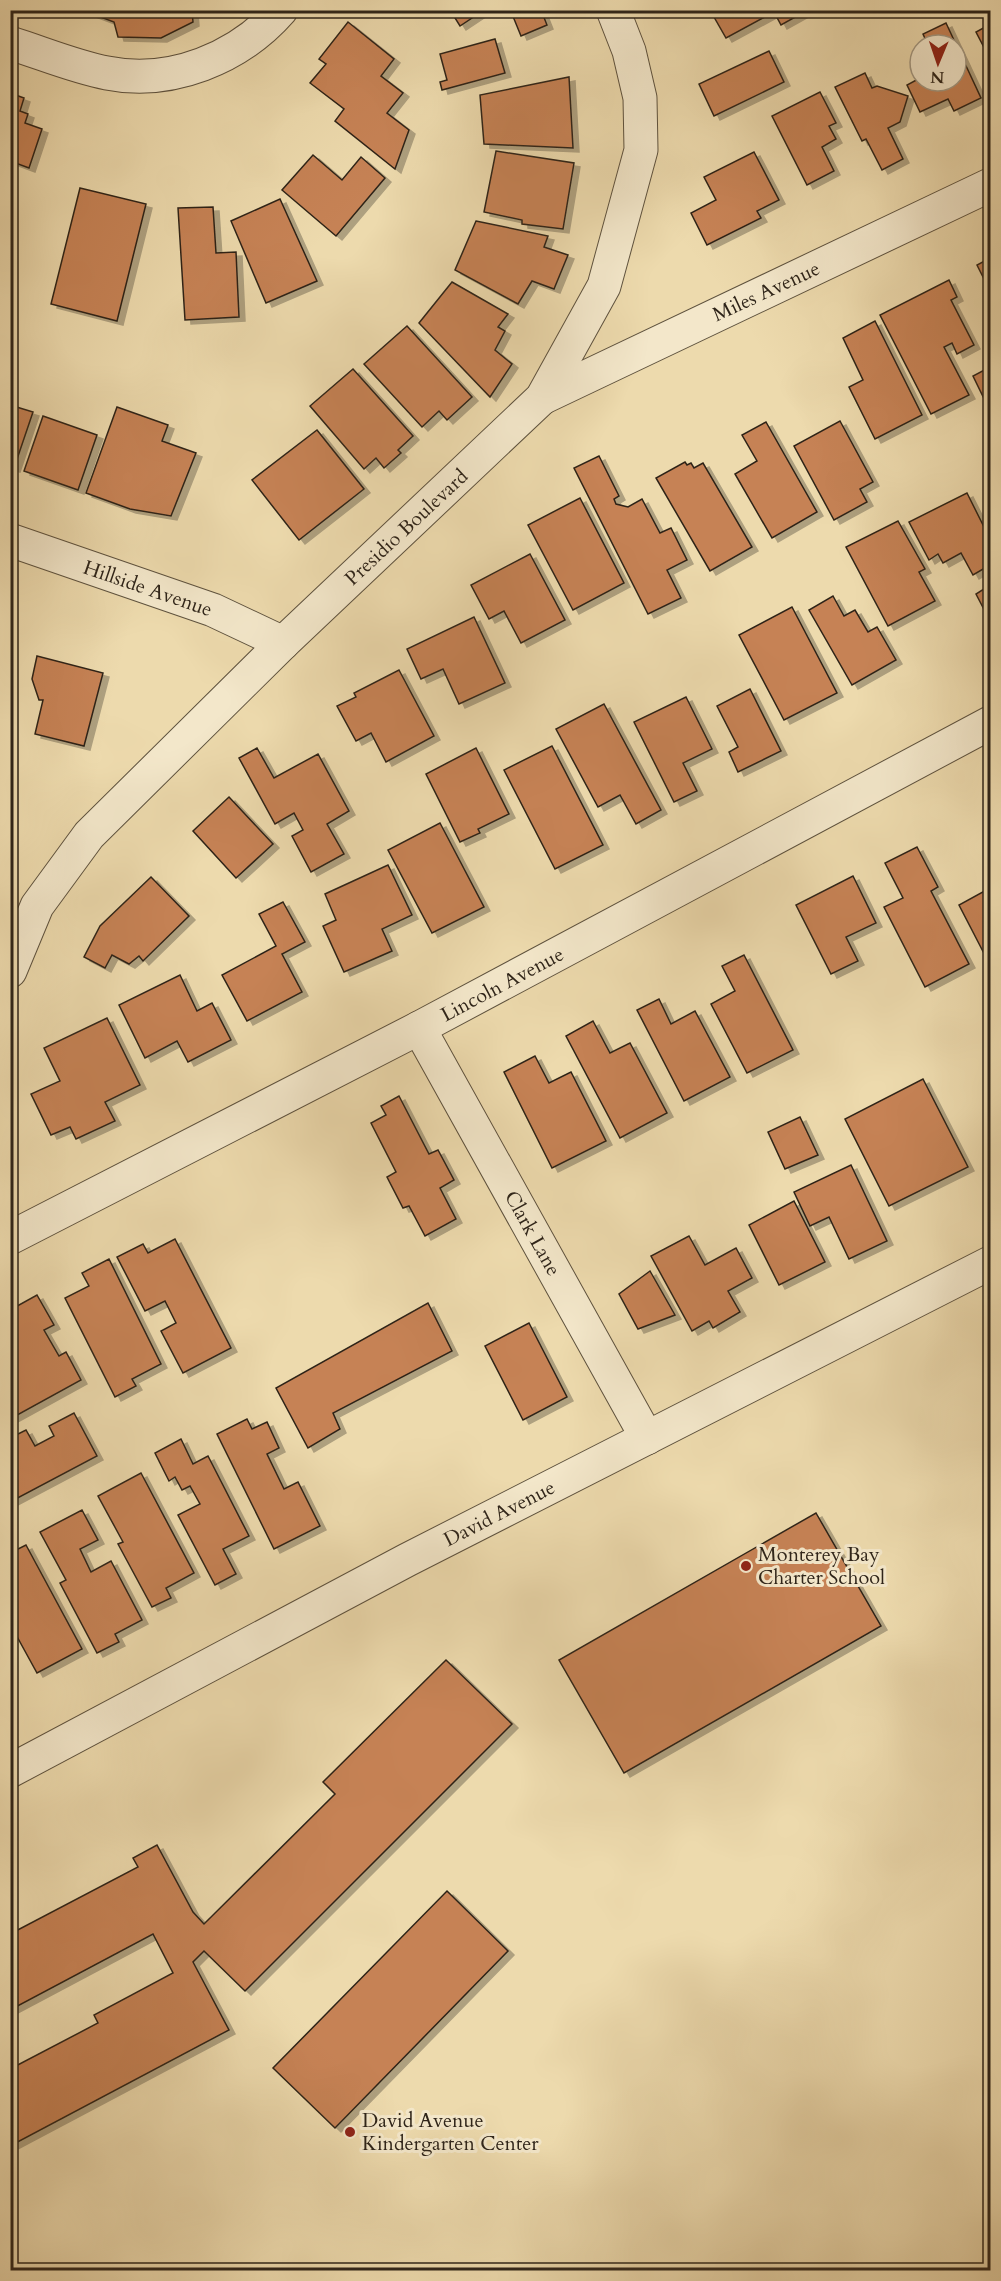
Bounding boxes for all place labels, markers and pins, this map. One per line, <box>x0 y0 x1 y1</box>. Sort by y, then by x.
place label: Monterey Bay Charter School <box>758 1541 885 1591</box>
marker: Monterey Bay Charter School <box>739 1559 753 1573</box>
place label: David Avenue Kindergarten Center <box>362 2107 539 2157</box>
marker: David Avenue Kindergarten Center <box>343 2125 357 2139</box>

